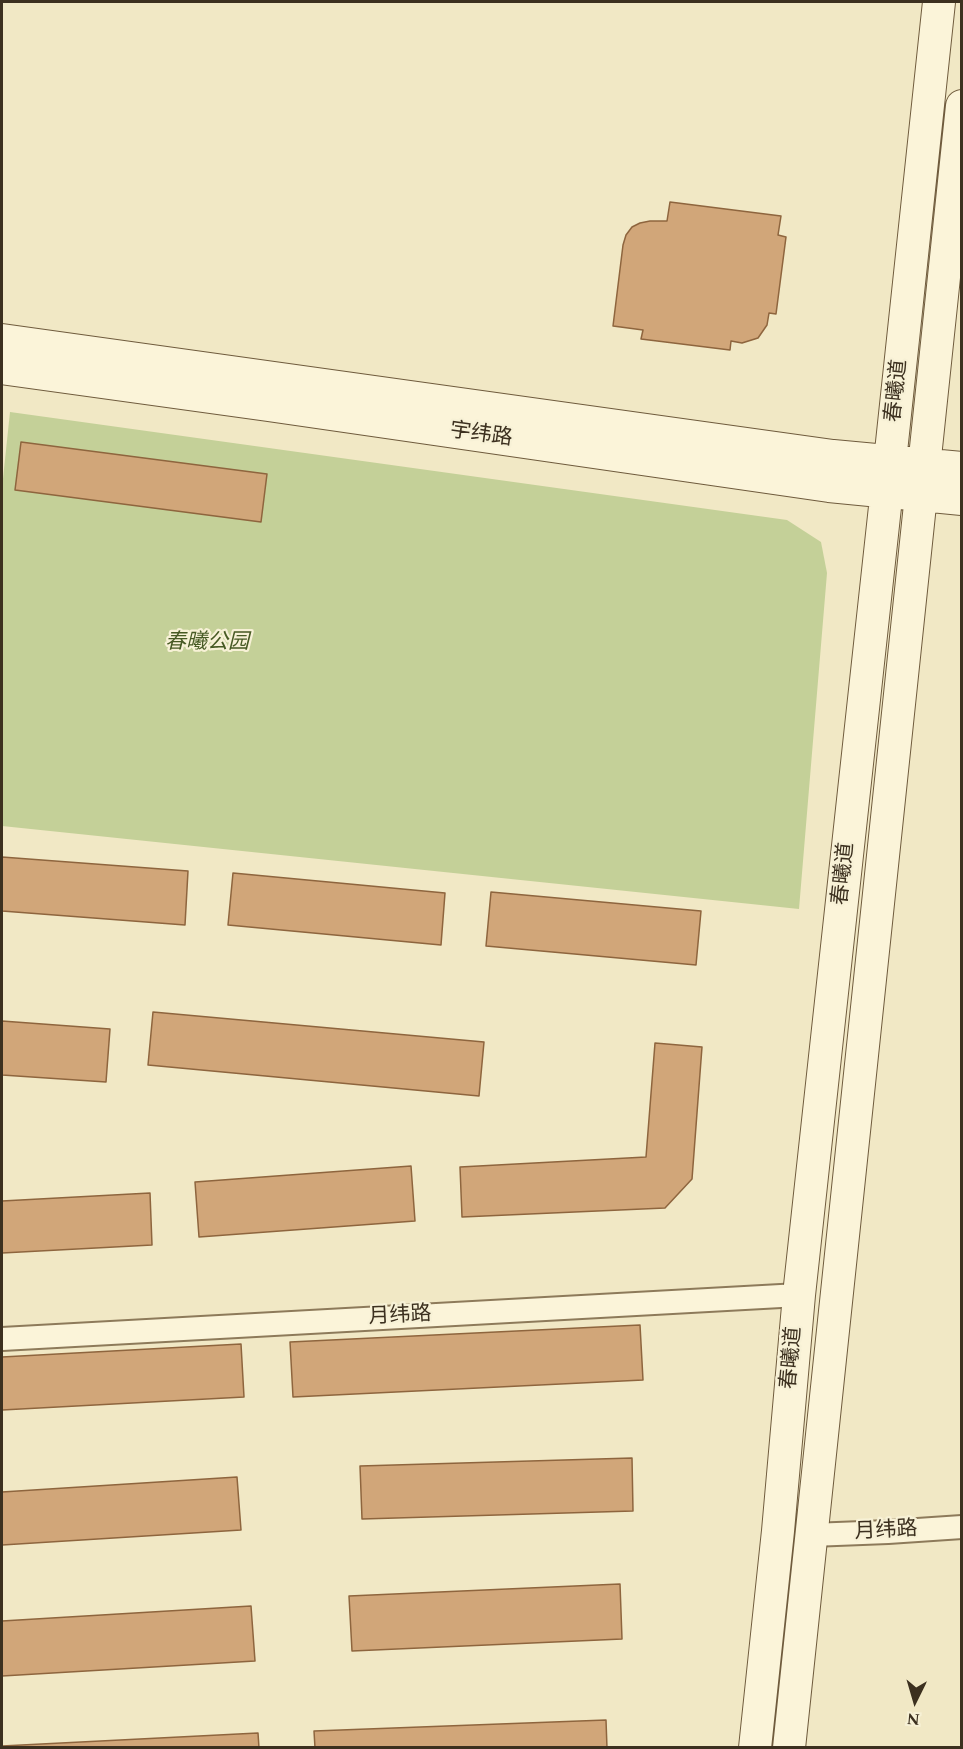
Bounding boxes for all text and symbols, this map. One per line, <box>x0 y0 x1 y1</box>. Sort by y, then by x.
street label: 春曦道 <box>882 358 914 424</box>
street label: 宇纬路 <box>448 419 514 453</box>
park label: 春曦公园 <box>165 631 249 657</box>
street label: 春曦道 <box>829 841 861 907</box>
street label: 月纬路 <box>368 1303 432 1331</box>
street label: 春曦道 <box>778 1326 808 1390</box>
street label: 月纬路 <box>854 1518 918 1546</box>
north arrow <box>885 1671 945 1731</box>
text: N <box>906 1706 921 1731</box>

